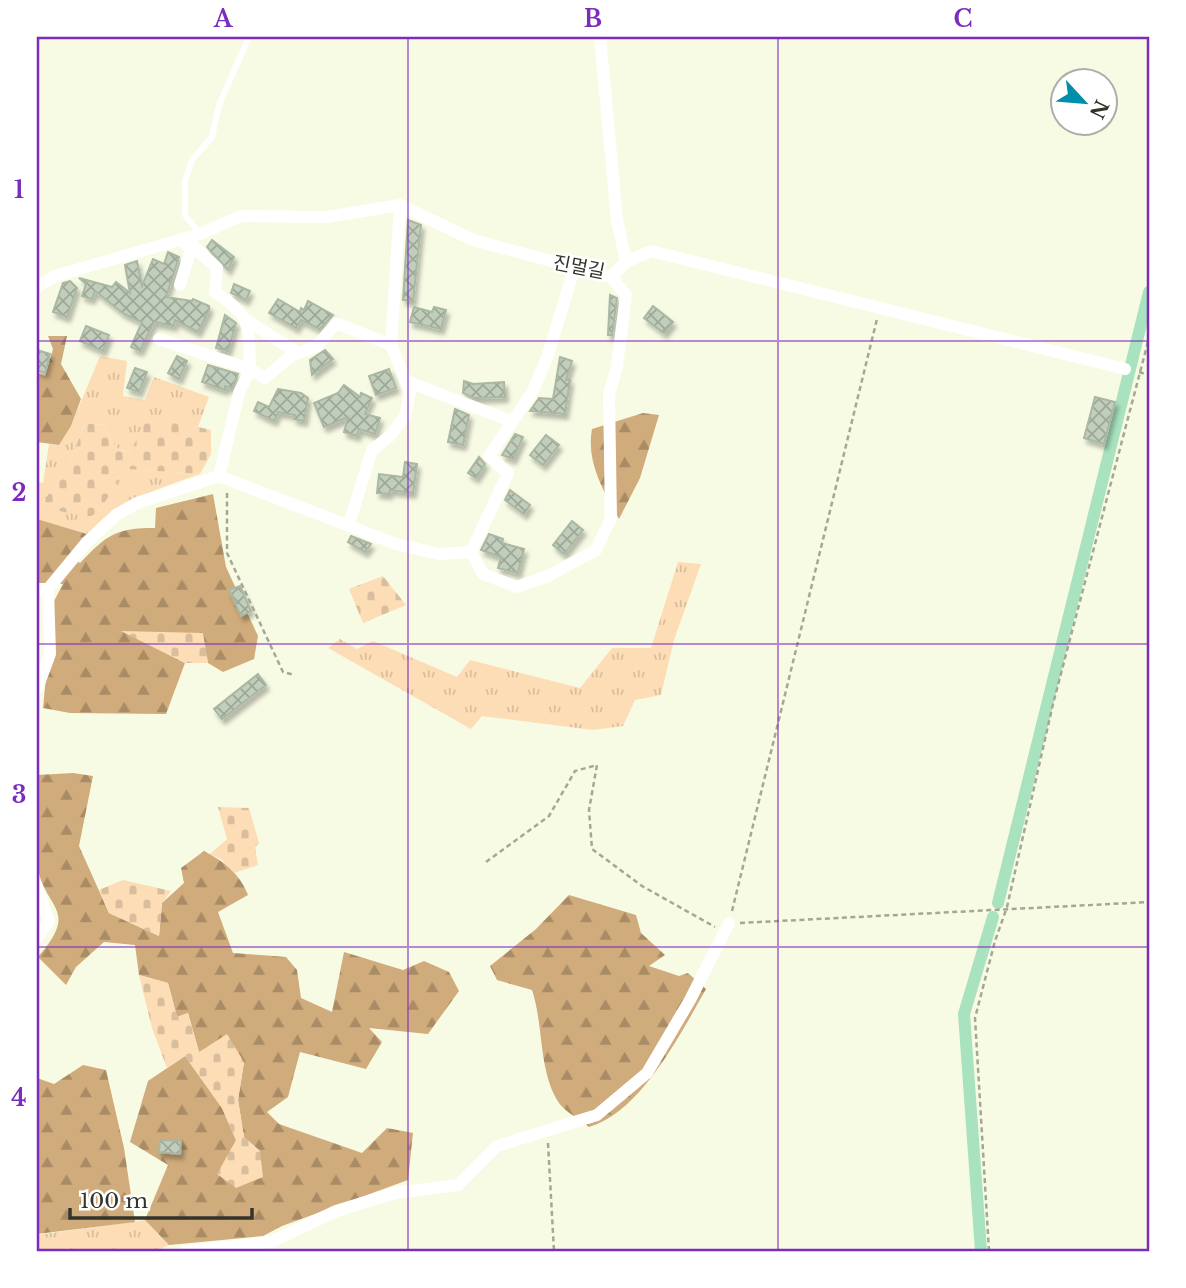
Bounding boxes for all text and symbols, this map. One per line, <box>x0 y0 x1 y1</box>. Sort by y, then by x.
text: A <box>213 5 234 33</box>
text: B <box>584 5 602 33</box>
text: C <box>954 5 972 33</box>
north arrow <box>1050 66 1120 136</box>
text: N <box>1085 96 1113 122</box>
text: 1 <box>14 176 24 204</box>
street label: 진멀길 <box>551 251 607 283</box>
text: 2 <box>12 479 26 507</box>
text: 3 <box>12 781 26 809</box>
text: 4 <box>11 1084 27 1112</box>
scale bar <box>70 1176 252 1220</box>
text: 100 m <box>80 1188 148 1214</box>

